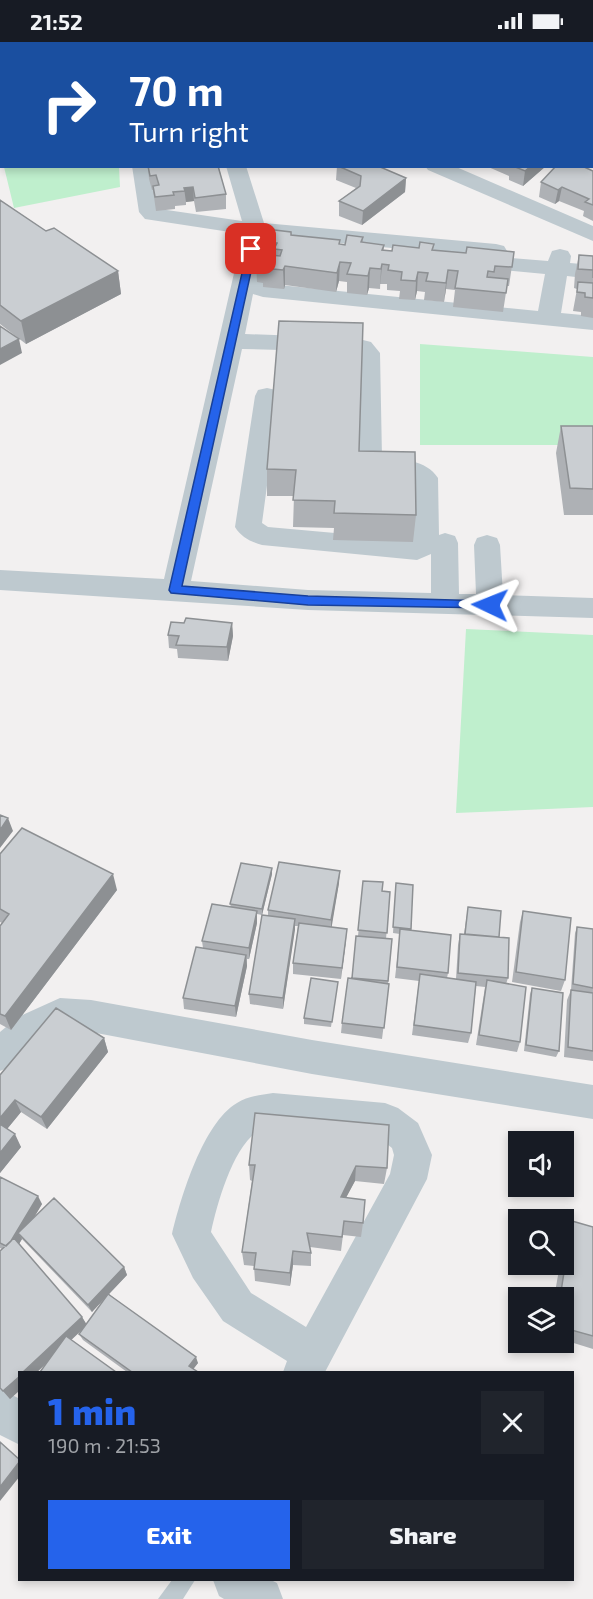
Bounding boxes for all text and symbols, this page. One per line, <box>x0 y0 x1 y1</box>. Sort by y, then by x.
text: 21:52 <box>30 8 83 34</box>
text: 70 m <box>129 64 224 114</box>
icon: right <box>30 66 108 144</box>
text: Turn right <box>129 115 249 147</box>
pin <box>225 223 276 274</box>
icon: arrive <box>234 232 267 265</box>
position arrow <box>458 573 522 637</box>
map controls <box>508 1131 574 1353</box>
button: sound <box>508 1131 574 1197</box>
button: search <box>508 1209 574 1275</box>
button: layers <box>508 1287 574 1353</box>
text: 1 min <box>48 1389 136 1432</box>
button: close <box>481 1391 544 1454</box>
text: 190 m · 21:53 <box>48 1433 161 1457</box>
button: Exit <box>48 1500 290 1569</box>
button: Share <box>302 1500 544 1569</box>

